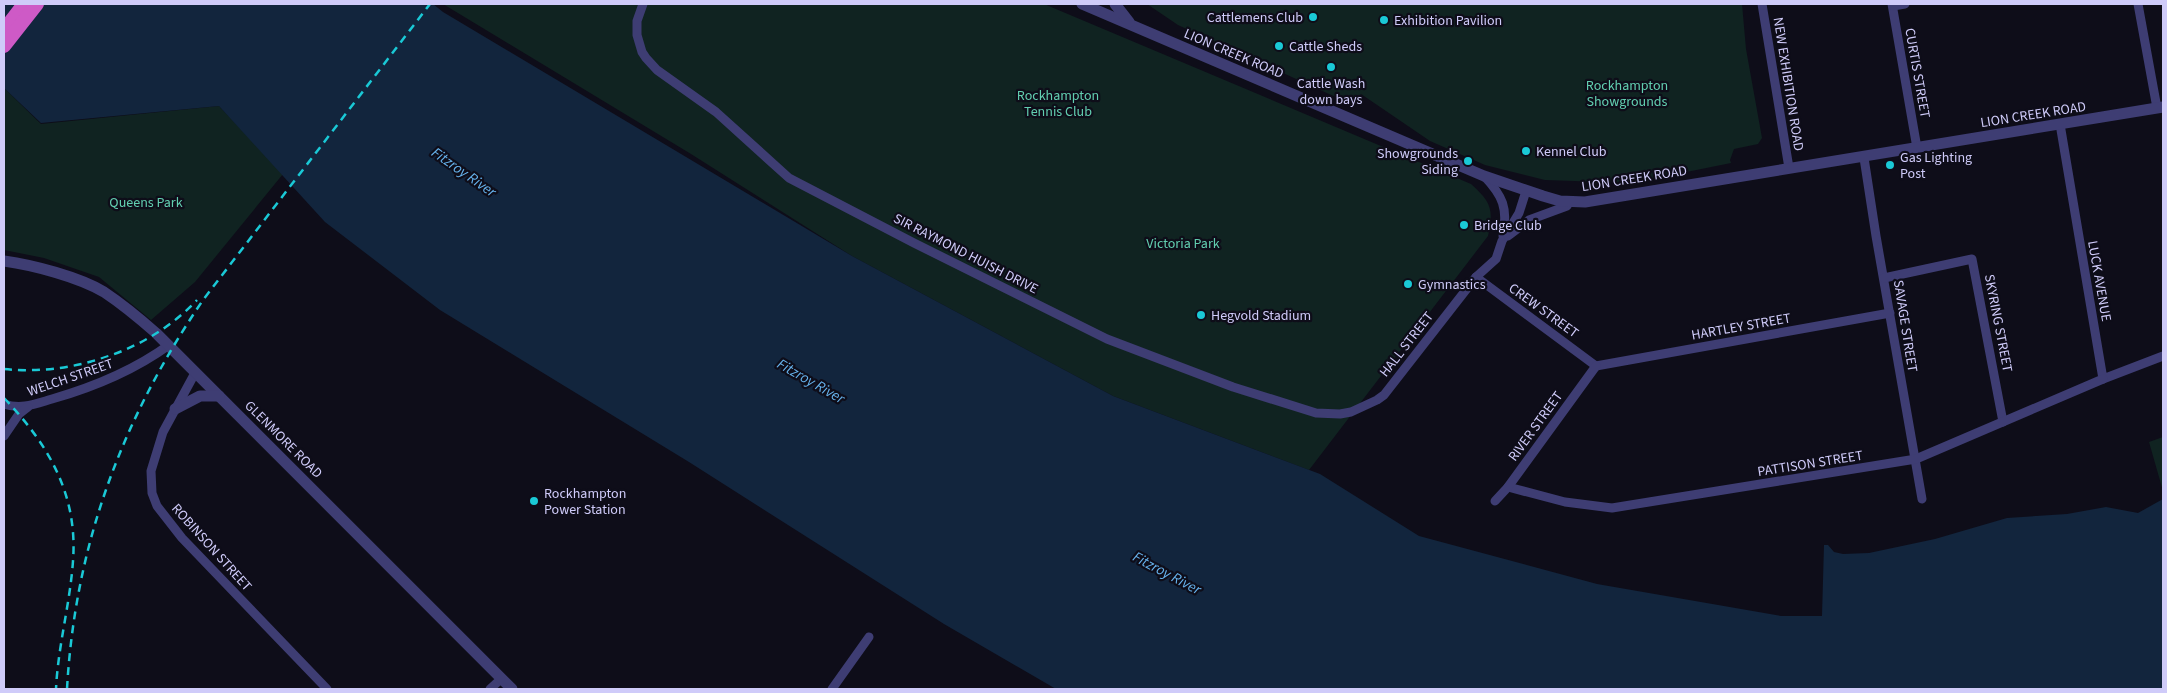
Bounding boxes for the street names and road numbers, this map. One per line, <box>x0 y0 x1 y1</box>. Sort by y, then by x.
street label: NEW EXHIBITION ROAD <box>1768 16 1808 152</box>
street label: LION CREEK ROAD <box>1181 24 1287 84</box>
street label: CURTIS STREET <box>1899 27 1935 120</box>
street label: LION CREEK ROAD <box>1979 97 2087 133</box>
street label: LION CREEK ROAD <box>1580 161 1688 197</box>
street label: SIR RAYMOND HUISH DRIVE <box>890 209 1041 299</box>
street label: LUCK AVENUE <box>2082 239 2116 323</box>
street label: SKYRING STREET <box>1979 273 2017 374</box>
street label: CREW STREET <box>1504 279 1583 343</box>
street label: SAVAGE STREET <box>1888 279 1922 374</box>
street label: HALL STREET <box>1375 307 1439 382</box>
street label: HARTLEY STREET <box>1690 308 1793 346</box>
street label: WELCH STREET <box>25 354 116 402</box>
street label: RIVER STREET <box>1504 387 1568 466</box>
street label: GLENMORE ROAD <box>240 396 327 483</box>
street label: PATTISON STREET <box>1756 446 1865 482</box>
street label: ROBINSON STREET <box>166 499 256 596</box>

